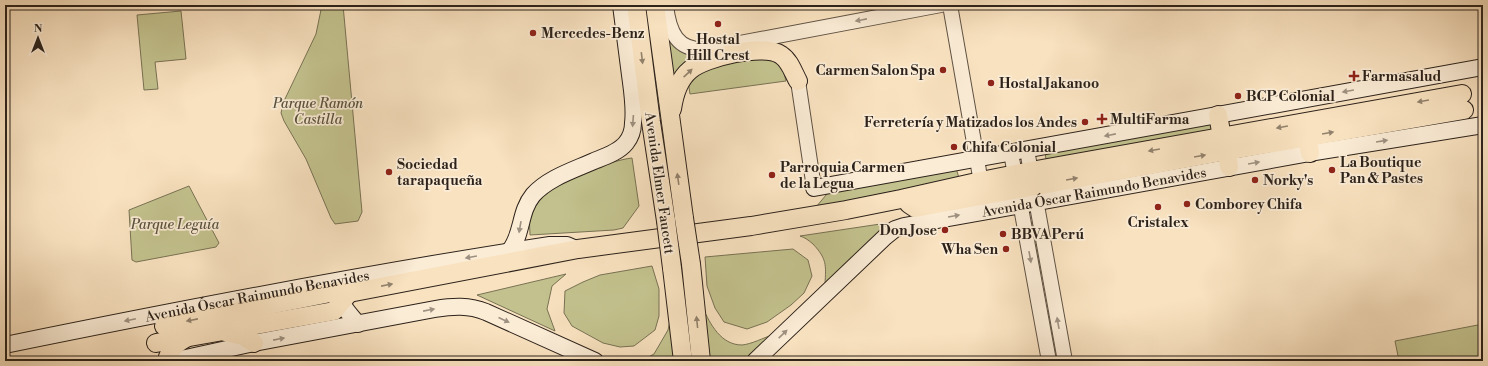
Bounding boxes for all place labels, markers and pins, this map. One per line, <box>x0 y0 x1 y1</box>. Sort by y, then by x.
marker: Hostal Hill Crest <box>713 19 723 29</box>
place label: Mercedes-Benz <box>541 25 645 43</box>
marker: Mercedes-Benz <box>528 28 538 38</box>
place label: Hostal Hill Crest <box>686 31 751 65</box>
place label: Carmen Salon Spa <box>815 62 935 80</box>
marker: Carmen Salon Spa <box>938 65 948 75</box>
place label: Farmasalud <box>1362 68 1442 86</box>
marker: Farmasalud <box>1349 71 1359 81</box>
place label: Hostal Jakanoo <box>999 75 1099 93</box>
marker: Hostal Jakanoo <box>986 78 996 88</box>
place label: BCP Colonial <box>1246 88 1335 106</box>
marker: BCP Colonial <box>1233 91 1243 101</box>
place label: MultiFarma <box>1110 111 1190 129</box>
place label: Ferretería y Matizados los Andes <box>864 114 1077 132</box>
marker: MultiFarma <box>1097 114 1107 124</box>
marker: Ferretería y Matizados los Andes <box>1080 117 1090 127</box>
place label: Chifa Colonial <box>962 139 1057 157</box>
marker: Chifa Colonial <box>949 142 959 152</box>
place label: La Boutique Pan & Pastes <box>1340 154 1423 188</box>
place label: Sociedad tarapaqueña <box>397 156 483 190</box>
place label: Parroquia Carmen de la Legua <box>780 159 905 193</box>
marker: La Boutique Pan & Pastes <box>1327 165 1337 175</box>
marker: Sociedad tarapaqueña <box>384 167 394 177</box>
marker: Parroquia Carmen de la Legua <box>767 170 777 180</box>
place label: Norky's <box>1263 172 1313 190</box>
marker: Norky's <box>1250 175 1260 185</box>
place label: Comborey Chifa <box>1195 196 1303 214</box>
marker: Comborey Chifa <box>1182 199 1192 209</box>
marker: Cristalex <box>1153 202 1163 212</box>
place label: Cristalex <box>1127 214 1189 232</box>
place label: Don Jose <box>880 222 937 240</box>
marker: Don Jose <box>940 225 950 235</box>
place label: BBVA Perú <box>1011 226 1084 244</box>
marker: BBVA Perú <box>998 229 1008 239</box>
place label: Wha Sen <box>940 241 998 259</box>
marker: Wha Sen <box>1001 244 1011 254</box>

